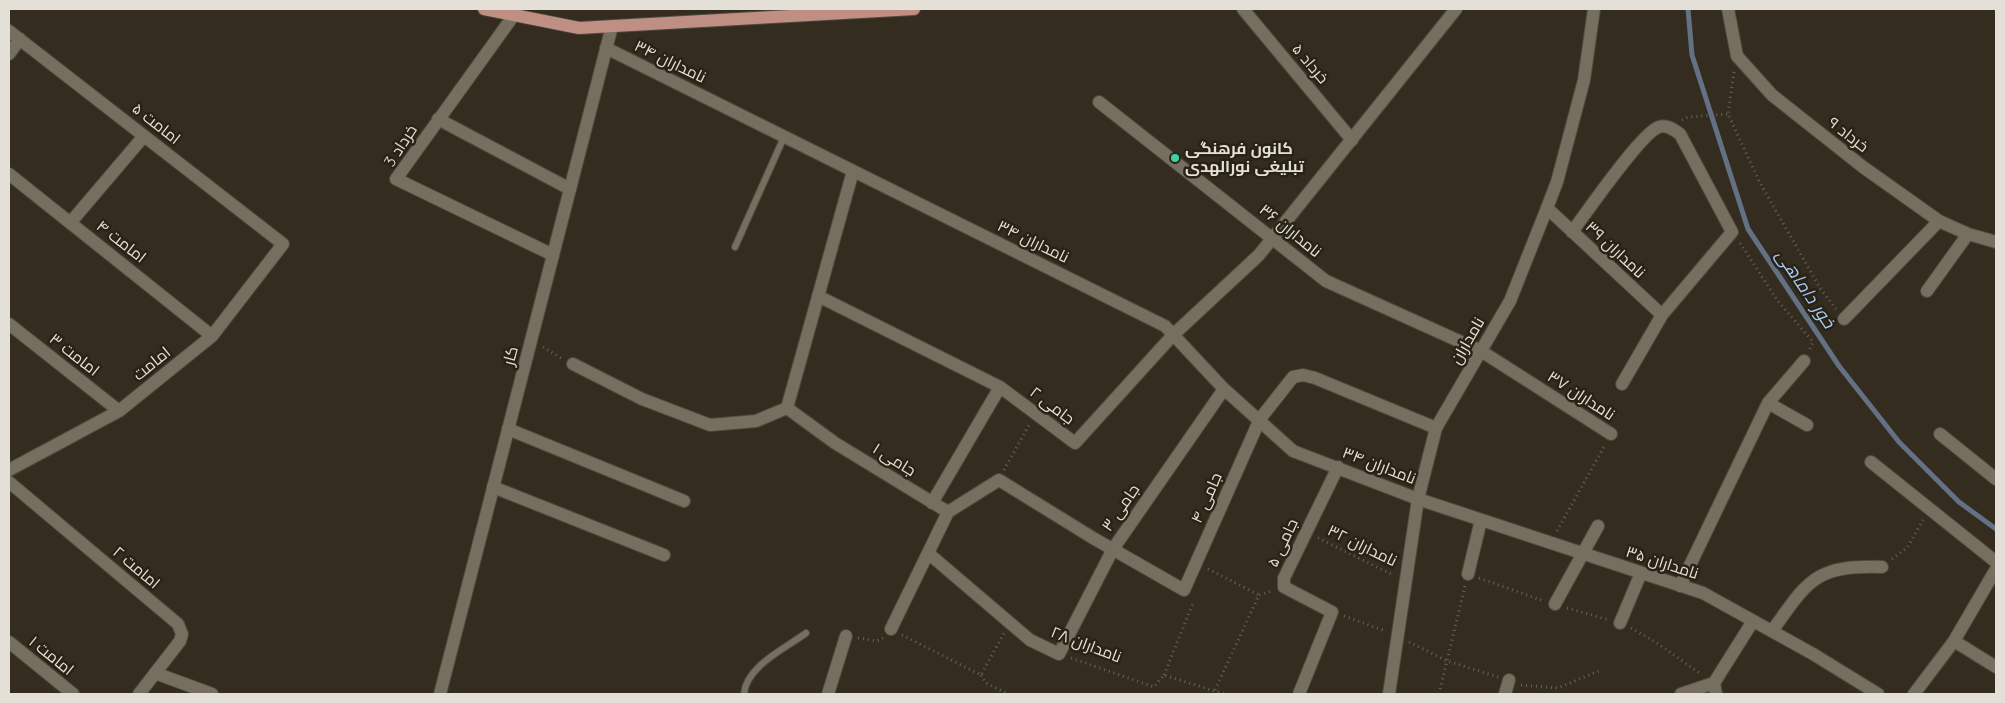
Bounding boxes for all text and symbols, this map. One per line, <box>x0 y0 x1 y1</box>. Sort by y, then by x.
street label: نامداران ۳۴ <box>631 36 709 88</box>
street label: خرداد ۵ <box>1288 40 1332 88</box>
street label: امامت ۵ <box>128 99 184 149</box>
street label: خرداد ۹ <box>1824 113 1872 157</box>
street label: خرداد 3 <box>380 121 422 171</box>
place label: کانون فرهنگی تبلیغی نورالهدی <box>1185 139 1304 177</box>
marker: کانون فرهنگی تبلیغی نورالهدی <box>1169 152 1181 164</box>
street label: نامداران ۳۶ <box>1255 200 1325 262</box>
street label: نامداران ۳۴ <box>994 216 1072 268</box>
street label: امامت ۴ <box>92 217 150 267</box>
street label: نامداران ۳۹ <box>1581 217 1649 283</box>
water label: خور داماهی <box>1771 245 1839 333</box>
street label: نامداران <box>1447 314 1489 368</box>
street label: امامت ۳ <box>45 330 103 380</box>
street label: امامت <box>129 343 175 385</box>
street label: کار <box>499 344 523 368</box>
street label: نامداران ۳۷ <box>1544 367 1618 425</box>
street label: جامی ۲ <box>1026 383 1078 429</box>
street label: جامی ۱ <box>869 439 919 481</box>
street label: نامداران ۳۴ <box>1340 443 1418 489</box>
street label: جامی ۴ <box>1187 470 1227 526</box>
street label: جامی ۳ <box>1098 481 1144 535</box>
street label: جامی ۵ <box>1263 516 1303 570</box>
street label: نامداران ۳۲ <box>1324 521 1400 571</box>
street label: نامداران ۳۵ <box>1623 542 1701 584</box>
street label: امامت ۲ <box>109 543 163 593</box>
street label: نامداران ۲۸ <box>1048 623 1124 667</box>
street label: امامت ۱ <box>25 632 77 680</box>

